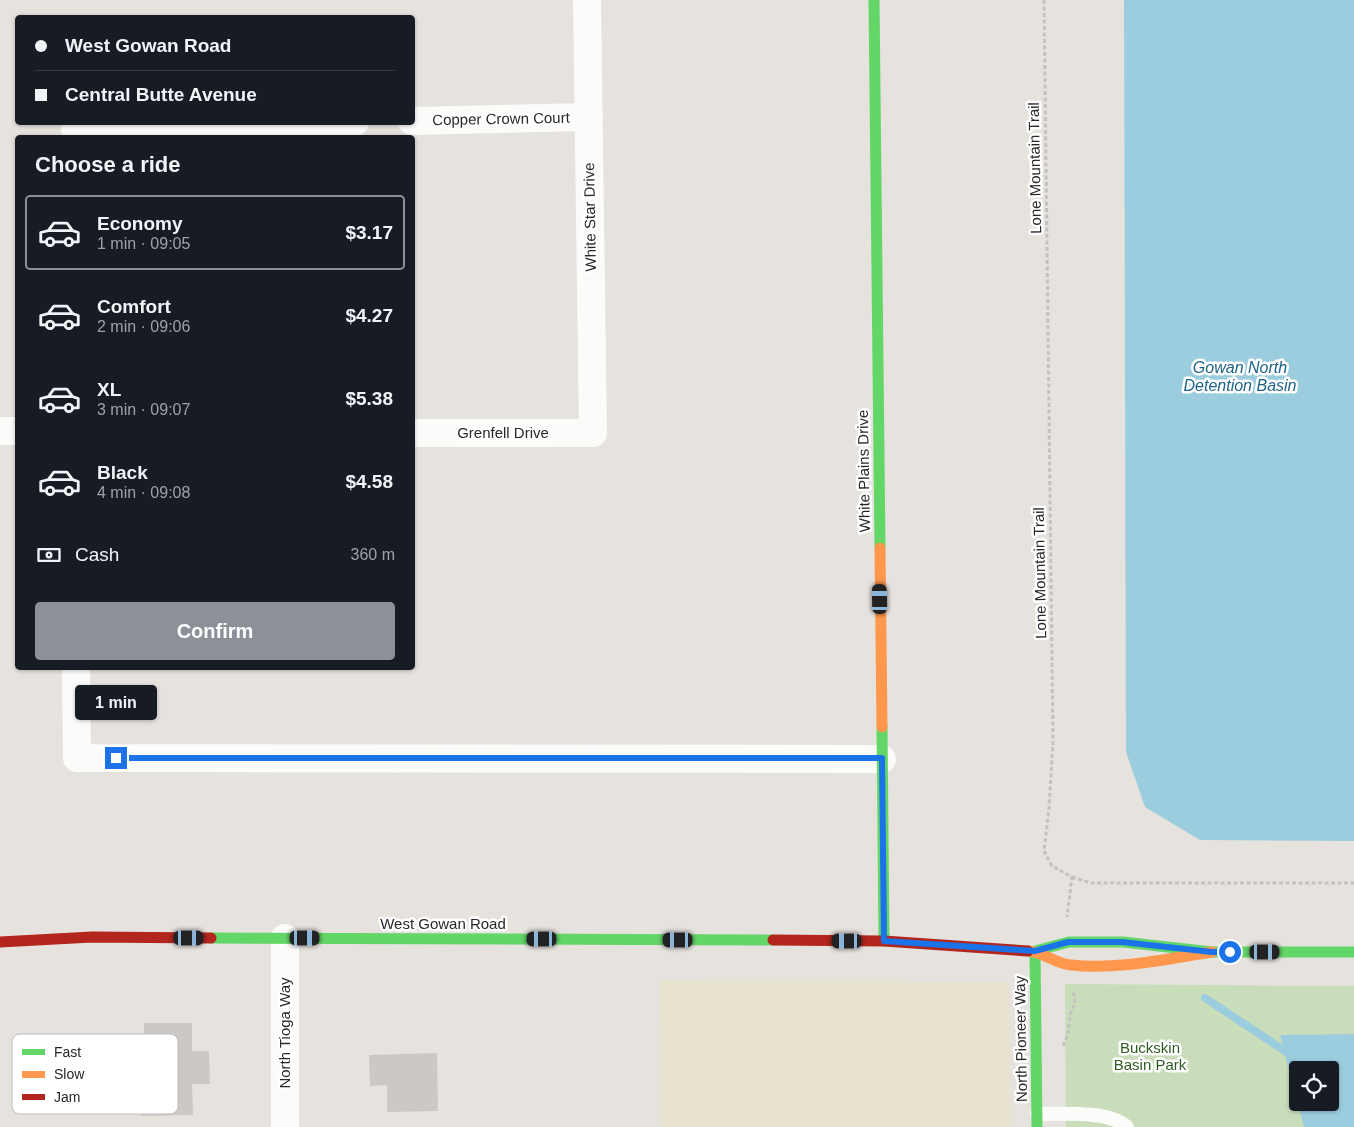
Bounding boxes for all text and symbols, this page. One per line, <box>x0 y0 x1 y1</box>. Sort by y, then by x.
text: West Gowan Road <box>65 35 231 56</box>
text: Central Butte Avenue <box>65 84 257 105</box>
street label: Lone Mountain Trail <box>1025 102 1044 234</box>
street label: Copper Crown Court <box>432 109 571 128</box>
text: Choose a ride <box>35 152 180 177</box>
street label: White Star Drive <box>580 162 599 272</box>
icon: car <box>37 210 82 255</box>
text: Economy <box>97 213 183 234</box>
text: $3.17 <box>345 222 393 243</box>
text: 1 min · 09:05 <box>97 235 190 252</box>
icon: car <box>37 293 82 338</box>
text: Comfort <box>97 296 171 317</box>
text: $4.27 <box>345 305 393 326</box>
text: 2 min · 09:06 <box>97 318 190 335</box>
water label: Gowan North Detention Basin <box>1184 359 1297 394</box>
icon: car <box>37 376 82 421</box>
text: XL <box>97 379 121 400</box>
text: $5.38 <box>345 388 393 409</box>
text: 3 min · 09:07 <box>97 401 190 418</box>
street label: White Plains Drive <box>854 410 873 532</box>
street label: Grenfell Drive <box>457 424 549 441</box>
icon: car <box>37 459 82 504</box>
text: Black <box>97 462 148 483</box>
text: $4.58 <box>345 471 393 492</box>
text: 4 min · 09:08 <box>97 484 190 501</box>
street label: Lone Mountain Trail <box>1030 507 1049 639</box>
icon: cash <box>35 541 63 569</box>
text: Cash <box>75 544 119 565</box>
text: 360 m <box>351 546 395 563</box>
car <box>872 584 887 614</box>
button: Confirm <box>35 602 395 660</box>
callout: 1 min <box>75 686 157 720</box>
text: 1 min <box>95 694 137 711</box>
route end <box>105 747 127 769</box>
street label: West Gowan Road <box>380 915 506 932</box>
car <box>174 931 204 946</box>
car <box>290 931 320 946</box>
car <box>527 932 557 947</box>
car <box>663 933 693 948</box>
car <box>832 934 862 949</box>
route start <box>1219 941 1241 963</box>
car <box>1250 945 1280 960</box>
street label: North Pioneer Way <box>1011 975 1030 1102</box>
street label: North Tioga Way <box>276 977 293 1089</box>
legend <box>12 1034 178 1114</box>
park label: Buckskin Basin Park <box>1114 1039 1187 1073</box>
text: Fast <box>54 1044 81 1060</box>
map controls <box>1289 1061 1339 1111</box>
button: locate <box>1289 1061 1339 1111</box>
text: Slow <box>54 1066 85 1082</box>
text: Jam <box>54 1089 80 1105</box>

